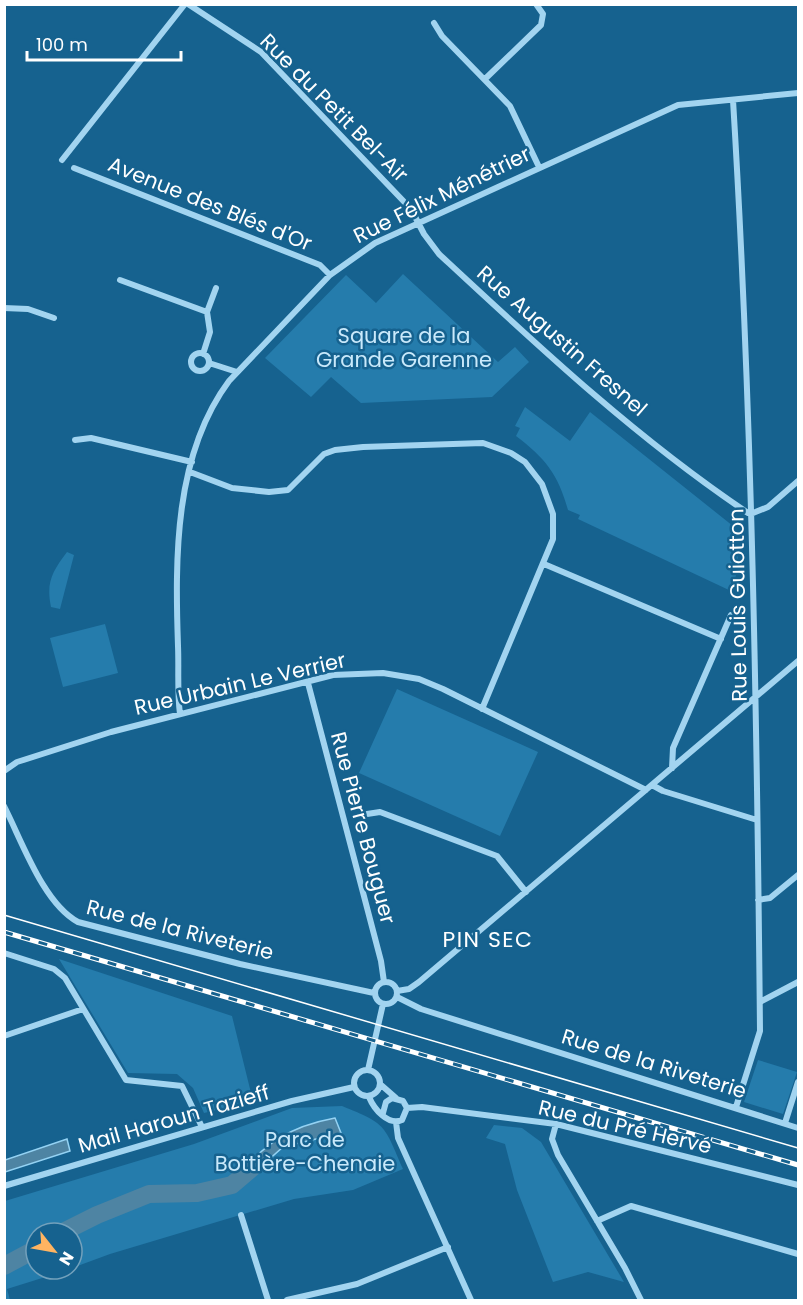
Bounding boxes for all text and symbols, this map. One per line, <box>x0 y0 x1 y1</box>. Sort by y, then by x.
scale bar <box>27 24 182 62</box>
street label: Rue du Petit Bel-Air <box>254 27 415 188</box>
text: 100 m <box>36 32 88 57</box>
street label: Rue Félix Ménétrier <box>348 139 535 250</box>
street label: Avenue des Blés d'Or <box>104 149 317 258</box>
street label: Rue Augustin Fresnel <box>471 259 654 423</box>
park label: Square de la Grande Garenne <box>316 321 492 374</box>
street label: Rue Louis Guiotton <box>721 508 754 702</box>
street label: Rue Urbain Le Verrier <box>131 645 349 722</box>
street label: Rue Pierre Bouguer <box>324 729 403 927</box>
street label: Rue de la Riveterie <box>83 892 277 967</box>
district label: PIN SEC <box>442 924 534 955</box>
street label: Rue de la Riveterie <box>558 1022 750 1105</box>
street label: Mail Haroun Tazieff <box>75 1077 273 1160</box>
street label: Rue du Pré Hervé <box>536 1092 715 1161</box>
park label: Parc de Bottière-Chenaie <box>215 1125 395 1178</box>
north arrow <box>24 1221 84 1281</box>
text: N <box>53 1247 79 1270</box>

